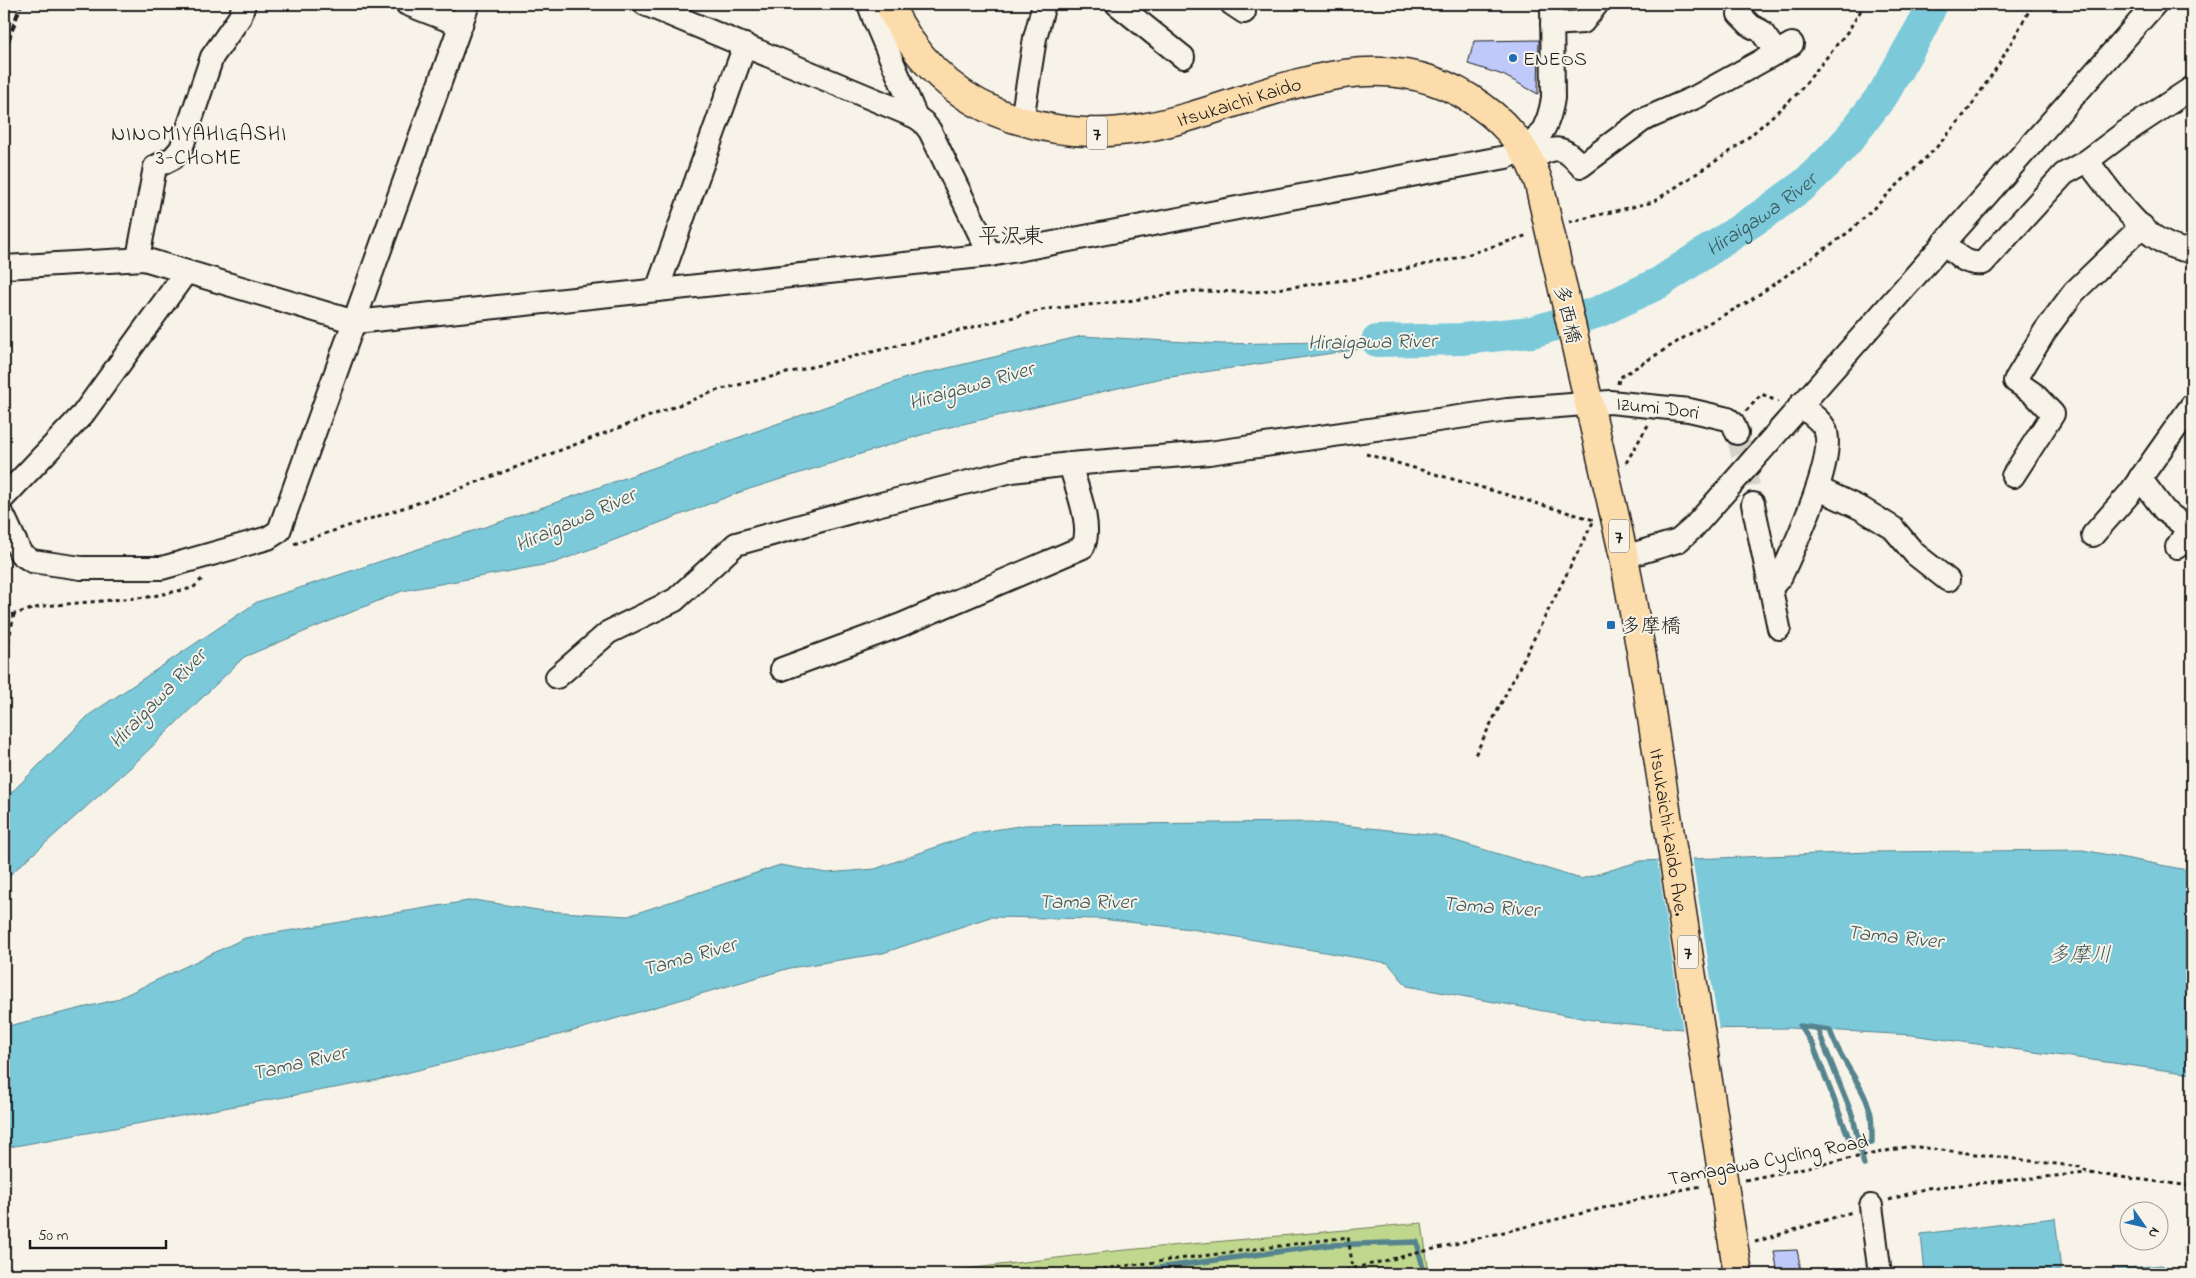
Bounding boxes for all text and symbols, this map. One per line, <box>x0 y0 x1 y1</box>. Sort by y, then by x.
place label: ENEOS <box>1523 46 1587 75</box>
marker: ENEOS <box>1507 52 1519 64</box>
street label: Itsukaichi Kaido <box>1174 71 1305 136</box>
road number: 7 <box>1087 116 1107 150</box>
district label: NINOMIYAHIGASHI 3-CHOME <box>111 120 287 174</box>
water label: Hiraigawa River <box>1701 165 1827 265</box>
district label: 平沢東 <box>978 222 1044 254</box>
street label: 多西橋 <box>1545 282 1586 347</box>
water label: Hiraigawa River <box>1307 327 1439 360</box>
water label: Hiraigawa River <box>905 354 1040 420</box>
street label: Izumi Dori <box>1615 391 1702 429</box>
water label: Hiraigawa River <box>511 480 643 562</box>
road number: 7 <box>1609 520 1629 552</box>
place label: 多摩橋 <box>1621 613 1681 642</box>
marker: 多摩橋 <box>1605 619 1617 631</box>
water label: Hiraigawa River <box>103 641 216 757</box>
street label: Itsukaichi-kaido Ave. <box>1640 747 1694 918</box>
water label: Tama River <box>1039 888 1138 918</box>
water label: Tama River <box>1442 890 1542 926</box>
water label: Tama River <box>1845 918 1947 958</box>
water label: Tama River <box>639 930 742 986</box>
road number: 7 <box>1678 936 1698 969</box>
water label: 多摩川 <box>2049 941 2112 971</box>
water label: Tama River <box>249 1038 352 1089</box>
street label: Tamagawa Cycling Road <box>1666 1128 1871 1196</box>
north arrow <box>2118 1200 2168 1250</box>
scale bar <box>30 1218 166 1250</box>
text: N <box>2142 1223 2165 1242</box>
text: 50 m <box>38 1225 69 1247</box>

